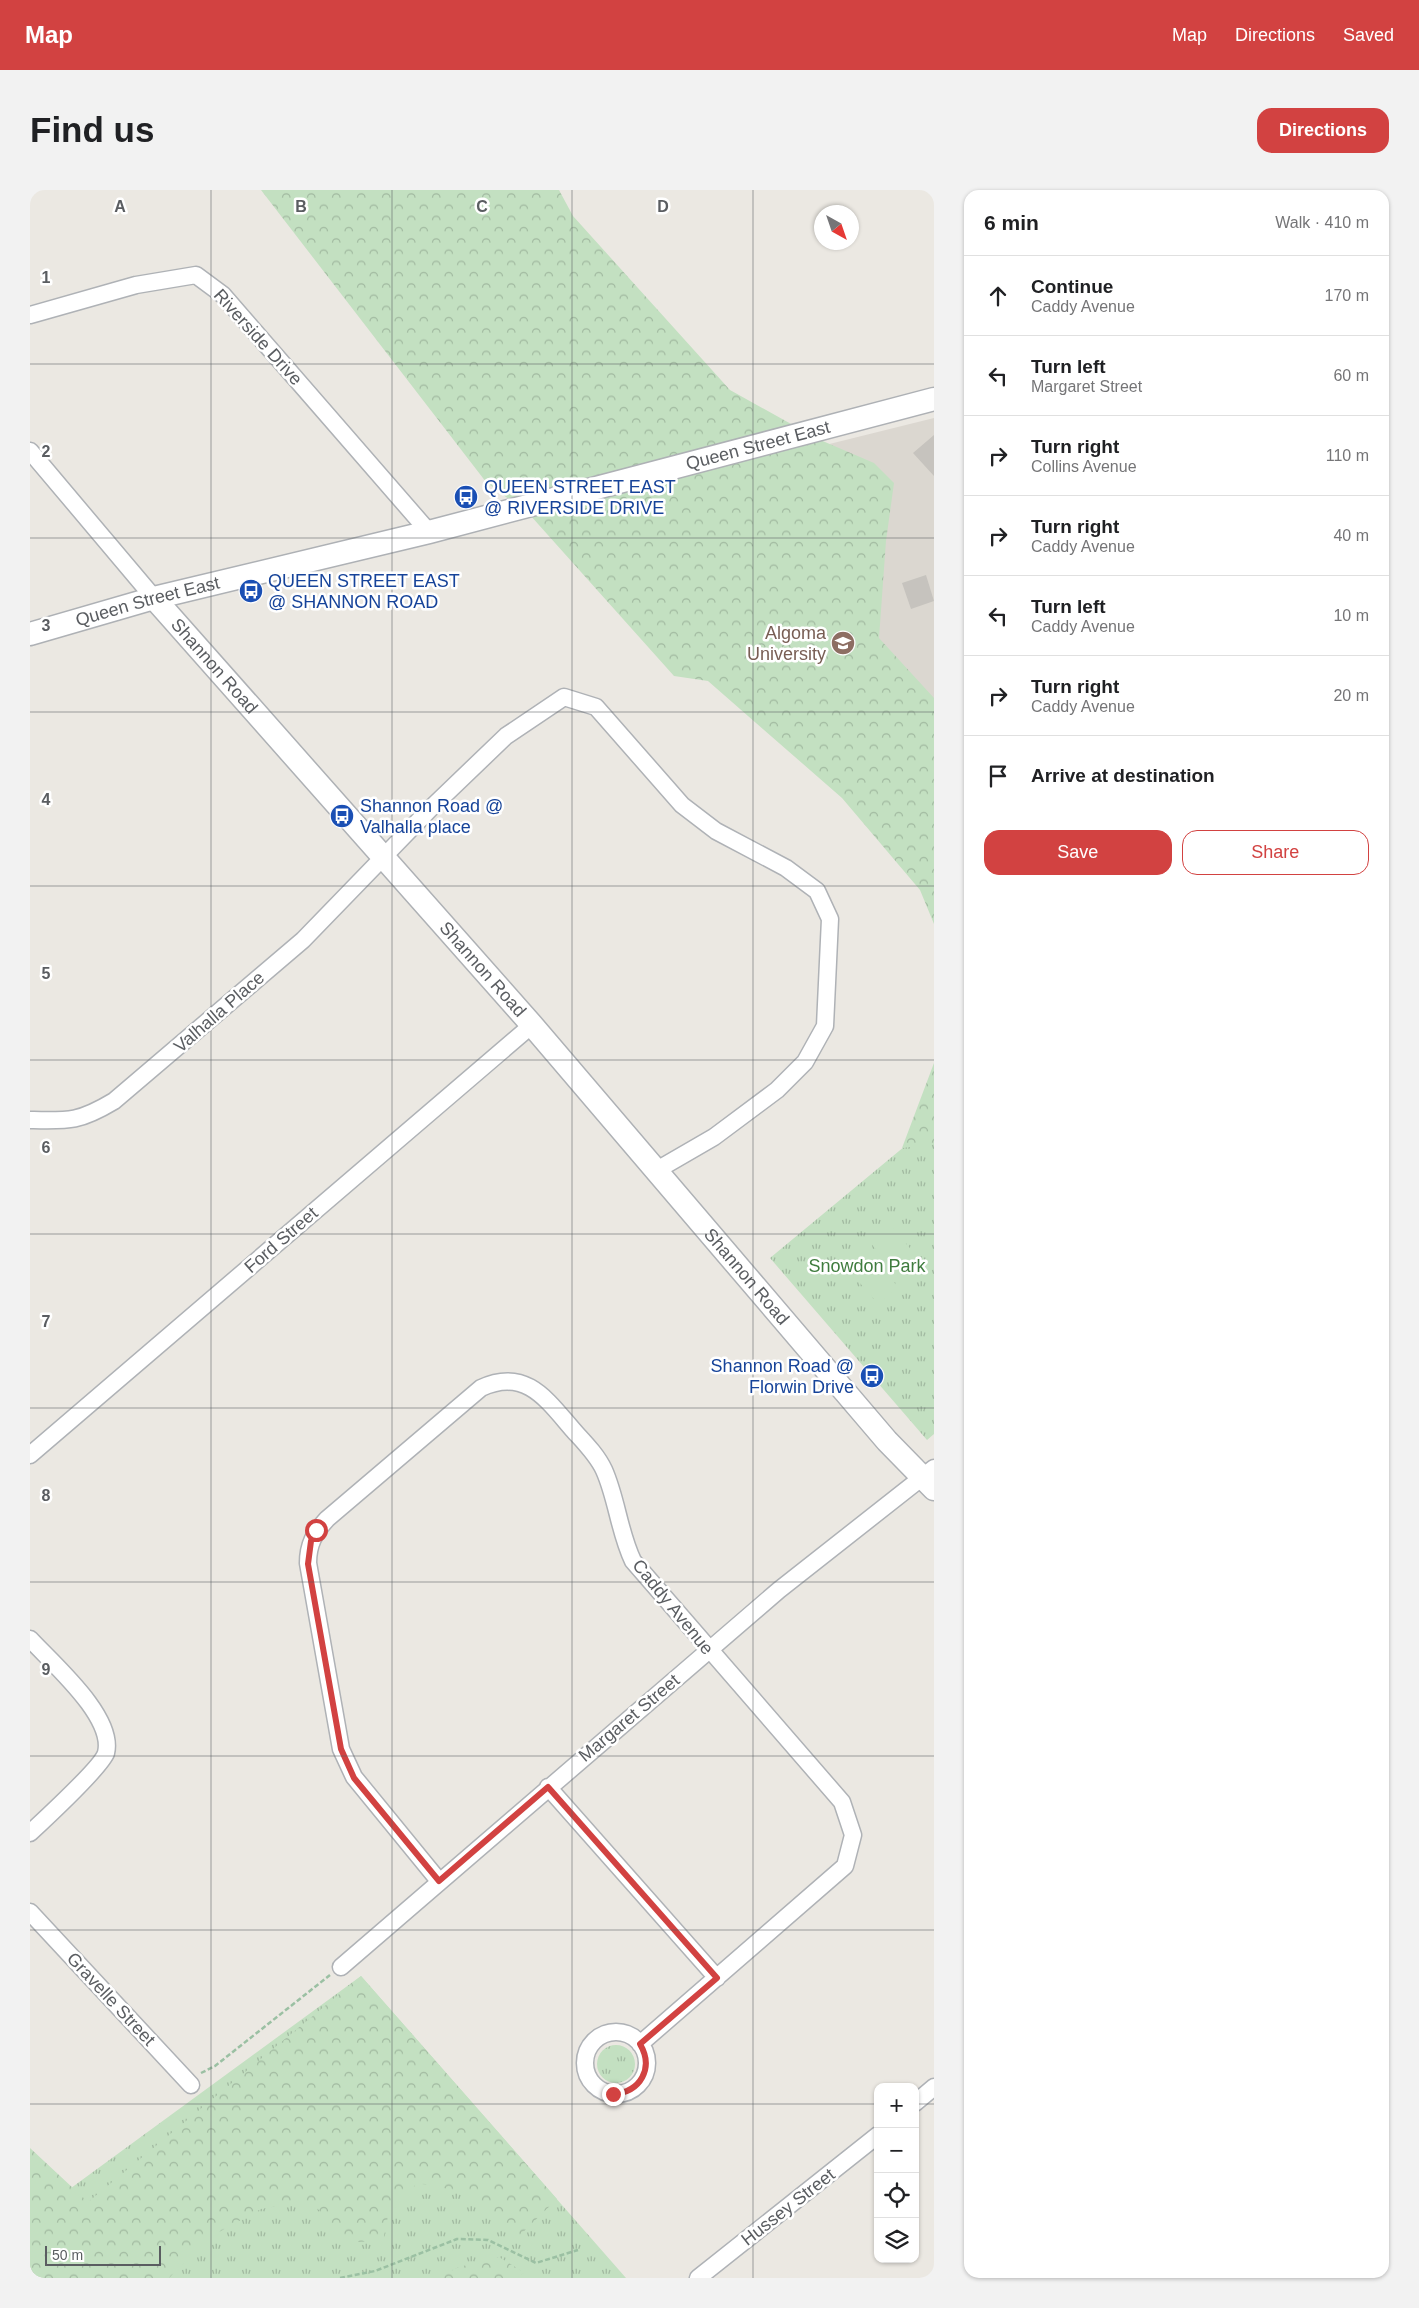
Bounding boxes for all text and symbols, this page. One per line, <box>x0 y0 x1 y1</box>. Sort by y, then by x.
text: Map <box>25 21 73 48</box>
text: Map <box>1172 25 1207 45</box>
text: Directions <box>1235 25 1315 45</box>
text: Saved <box>1343 25 1394 45</box>
button: Directions <box>1257 108 1389 153</box>
text: Find us <box>30 110 154 149</box>
text: A <box>114 198 126 215</box>
text: B <box>295 198 307 215</box>
text: C <box>476 198 488 215</box>
text: D <box>657 198 669 215</box>
north arrow <box>814 205 859 250</box>
text: 6 min <box>984 211 1039 234</box>
text: Walk · 410 m <box>1275 214 1369 231</box>
text: 1 <box>42 269 51 286</box>
text: Continue <box>1031 276 1113 297</box>
icon: ahead <box>984 282 1012 310</box>
street label: Riverside Drive <box>210 285 306 389</box>
text: 170 m <box>1325 287 1369 304</box>
text: Caddy Avenue <box>1031 298 1135 315</box>
text: Turn left <box>1031 356 1106 377</box>
icon: left <box>984 362 1012 390</box>
text: 60 m <box>1333 367 1369 384</box>
text: Margaret Street <box>1031 378 1142 395</box>
street label: Queen Street East <box>684 417 832 474</box>
text: Turn right <box>1031 436 1119 457</box>
icon: right <box>984 442 1012 470</box>
text: 2 <box>42 443 51 460</box>
text: 110 m <box>1326 447 1369 464</box>
text: Collins Avenue <box>1031 458 1137 475</box>
place label: QUEEN STREET EAST @ RIVERSIDE DRIVE <box>484 477 676 518</box>
bus stop icon: QUEEN STREET EAST @ RIVERSIDE DRIVE <box>453 484 479 510</box>
text: Turn right <box>1031 516 1119 537</box>
icon: right <box>984 522 1012 550</box>
text: 40 m <box>1333 527 1369 544</box>
text: Caddy Avenue <box>1031 538 1135 555</box>
place label: QUEEN STREET EAST @ SHANNON ROAD <box>268 571 460 612</box>
street label: Queen Street East <box>73 573 221 630</box>
bus stop icon: QUEEN STREET EAST @ SHANNON ROAD <box>238 578 264 604</box>
text: Turn left <box>1031 596 1106 617</box>
icon: left <box>984 602 1012 630</box>
text: 10 m <box>1333 607 1369 624</box>
street label: Shannon Road <box>167 615 262 718</box>
text: 3 <box>42 617 51 634</box>
text: Caddy Avenue <box>1031 618 1135 635</box>
place label: Algoma University <box>747 623 827 664</box>
school or university icon: Algoma University <box>830 630 856 656</box>
text: Turn right <box>1031 676 1119 697</box>
icon: right <box>984 682 1012 710</box>
text: 20 m <box>1333 687 1369 704</box>
text: Caddy Avenue <box>1031 698 1135 715</box>
icon: arrive <box>984 762 1012 790</box>
text: Arrive at destination <box>1031 765 1215 786</box>
text: 4 <box>42 791 51 808</box>
place label: Shannon Road @ Valhalla place <box>360 796 503 837</box>
bus stop icon: Shannon Road @ Valhalla place <box>329 803 355 829</box>
button: Save <box>984 830 1172 875</box>
button: Share <box>1182 830 1369 875</box>
street label: Shannon Road <box>435 918 530 1021</box>
text: 5 <box>42 965 51 982</box>
street label: Valhalla Place <box>170 967 268 1057</box>
text: 6 <box>42 1139 51 1156</box>
street label: Ford Street <box>240 1203 322 1277</box>
street label: Shannon Road <box>700 1224 793 1329</box>
park label: Snowdon Park <box>808 1256 927 1276</box>
text: 7 <box>42 1313 51 1330</box>
place label: Shannon Road @ Florwin Drive <box>711 1356 854 1397</box>
bus stop icon: Shannon Road @ Florwin Drive <box>859 1363 885 1389</box>
text: 8 <box>42 1487 51 1504</box>
route start <box>305 1519 328 1542</box>
street label: Caddy Avenue <box>628 1555 718 1659</box>
text: 9 <box>42 1661 51 1678</box>
street label: Margaret Street <box>575 1670 683 1766</box>
street label: Gravelle Street <box>63 1948 159 2050</box>
route end <box>602 2083 625 2106</box>
map controls <box>874 2083 919 2263</box>
button: + <box>874 2083 919 2128</box>
button: − <box>874 2128 919 2173</box>
street label: Hussey Street <box>737 2164 839 2250</box>
button: locate <box>874 2173 919 2218</box>
button: layers <box>874 2218 919 2263</box>
scale bar <box>45 2243 161 2266</box>
text: 50 m <box>52 2247 83 2263</box>

